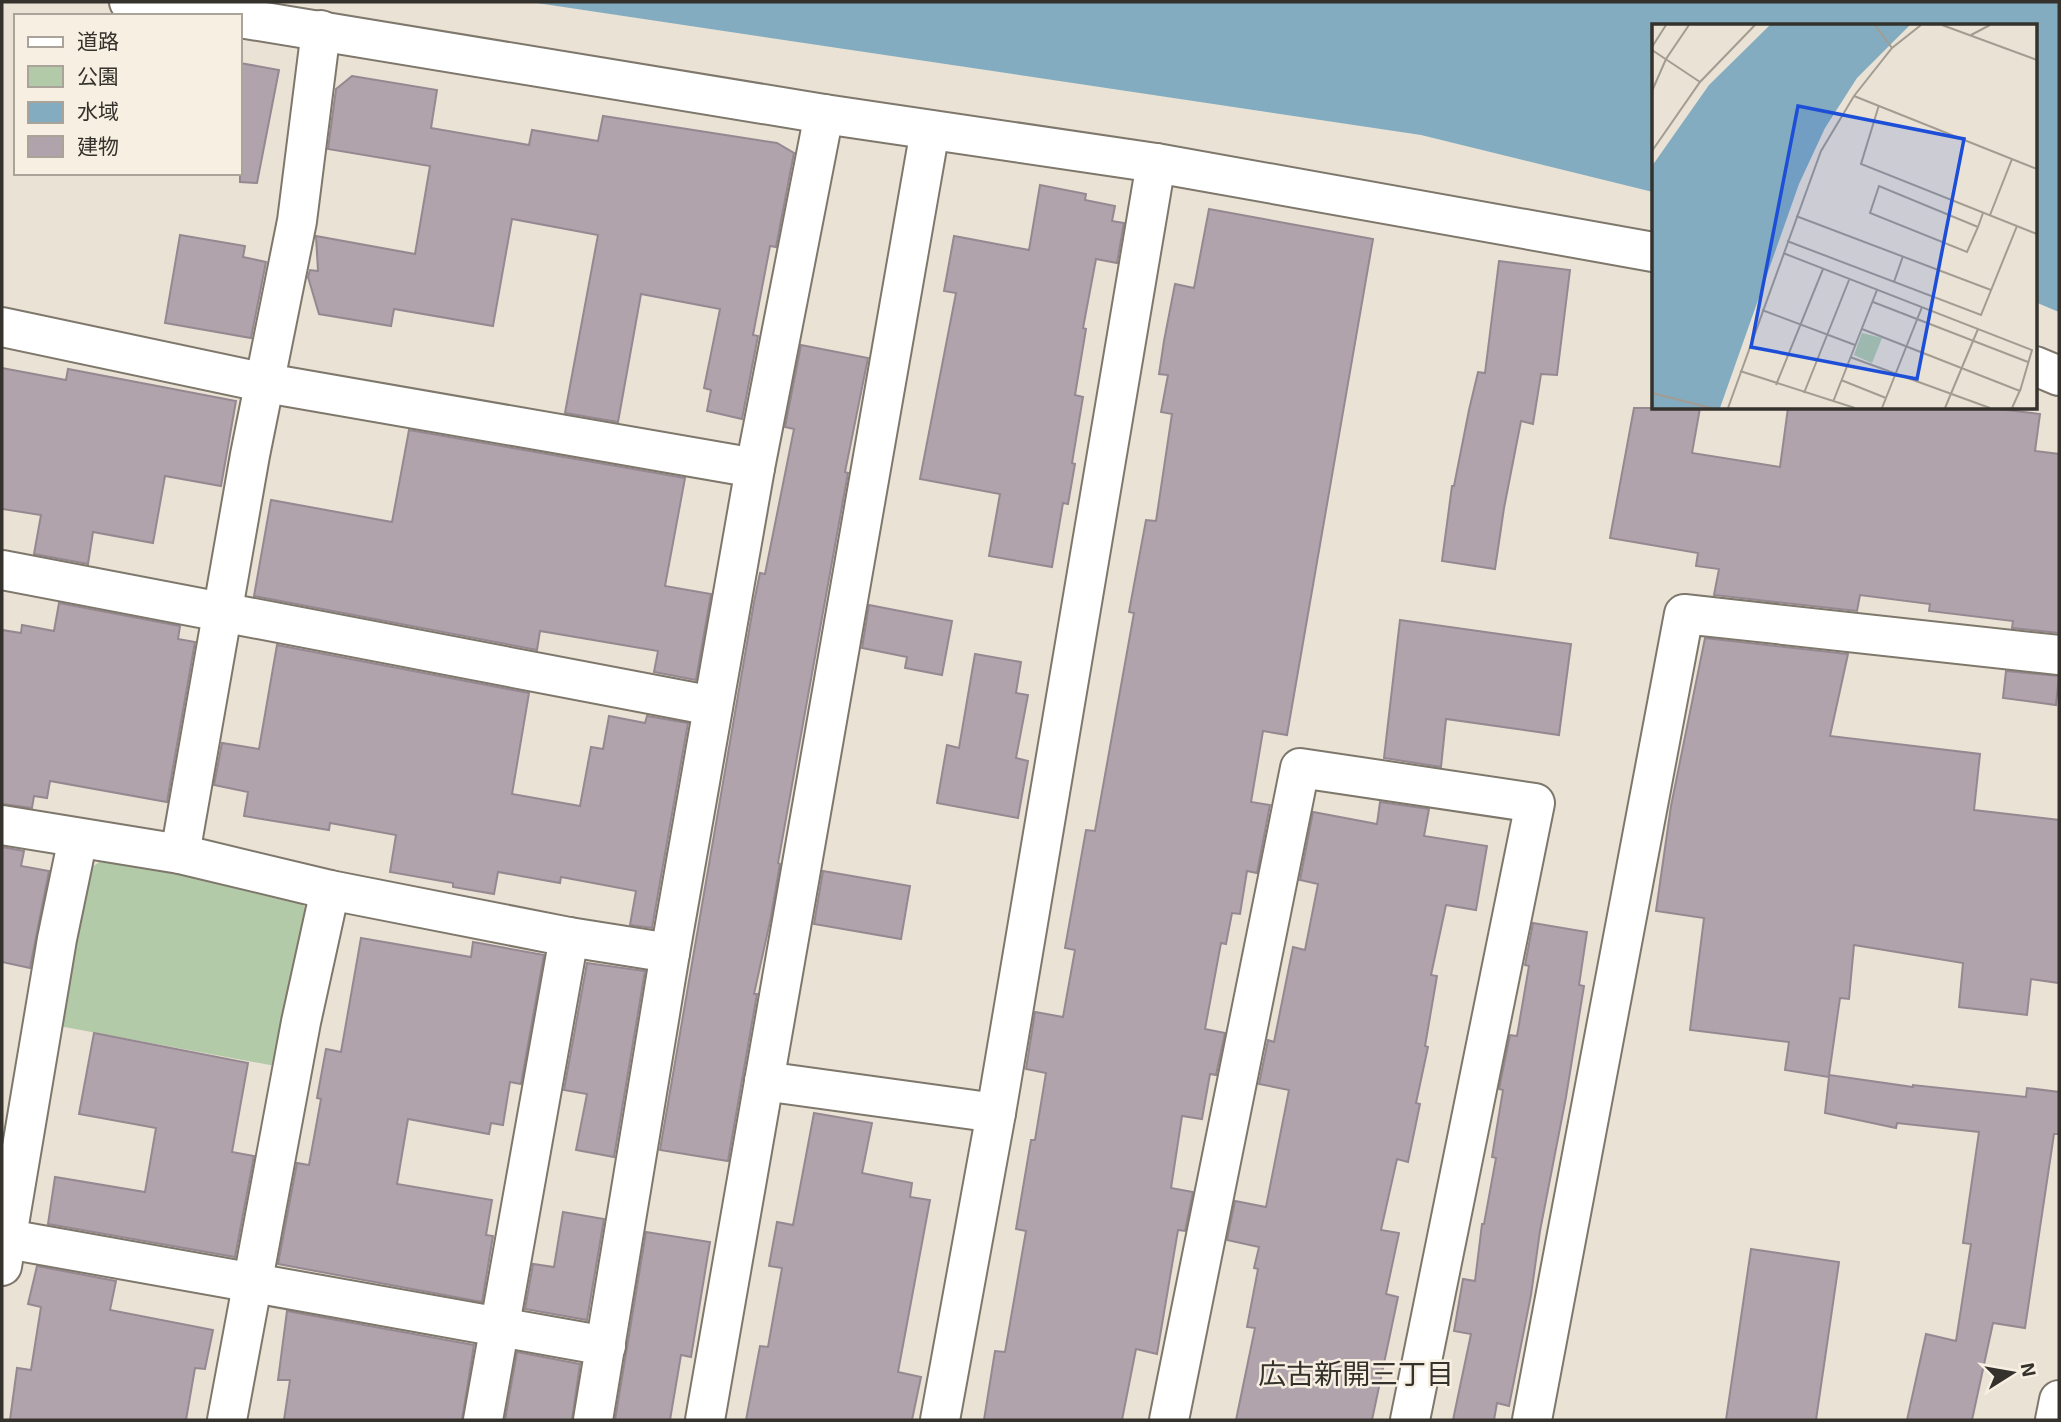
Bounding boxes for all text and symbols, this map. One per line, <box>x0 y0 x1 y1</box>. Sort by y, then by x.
legend <box>14 14 242 175</box>
inset map <box>1652 24 2036 410</box>
text: 道路 <box>77 28 119 53</box>
text: 公園 <box>77 63 119 88</box>
text: 水域 <box>77 98 119 123</box>
text: 建物 <box>77 133 119 158</box>
north arrow <box>1977 1338 2047 1408</box>
district label: 広古新開三丁目 <box>1258 1356 1454 1390</box>
text: N <box>2017 1361 2042 1379</box>

